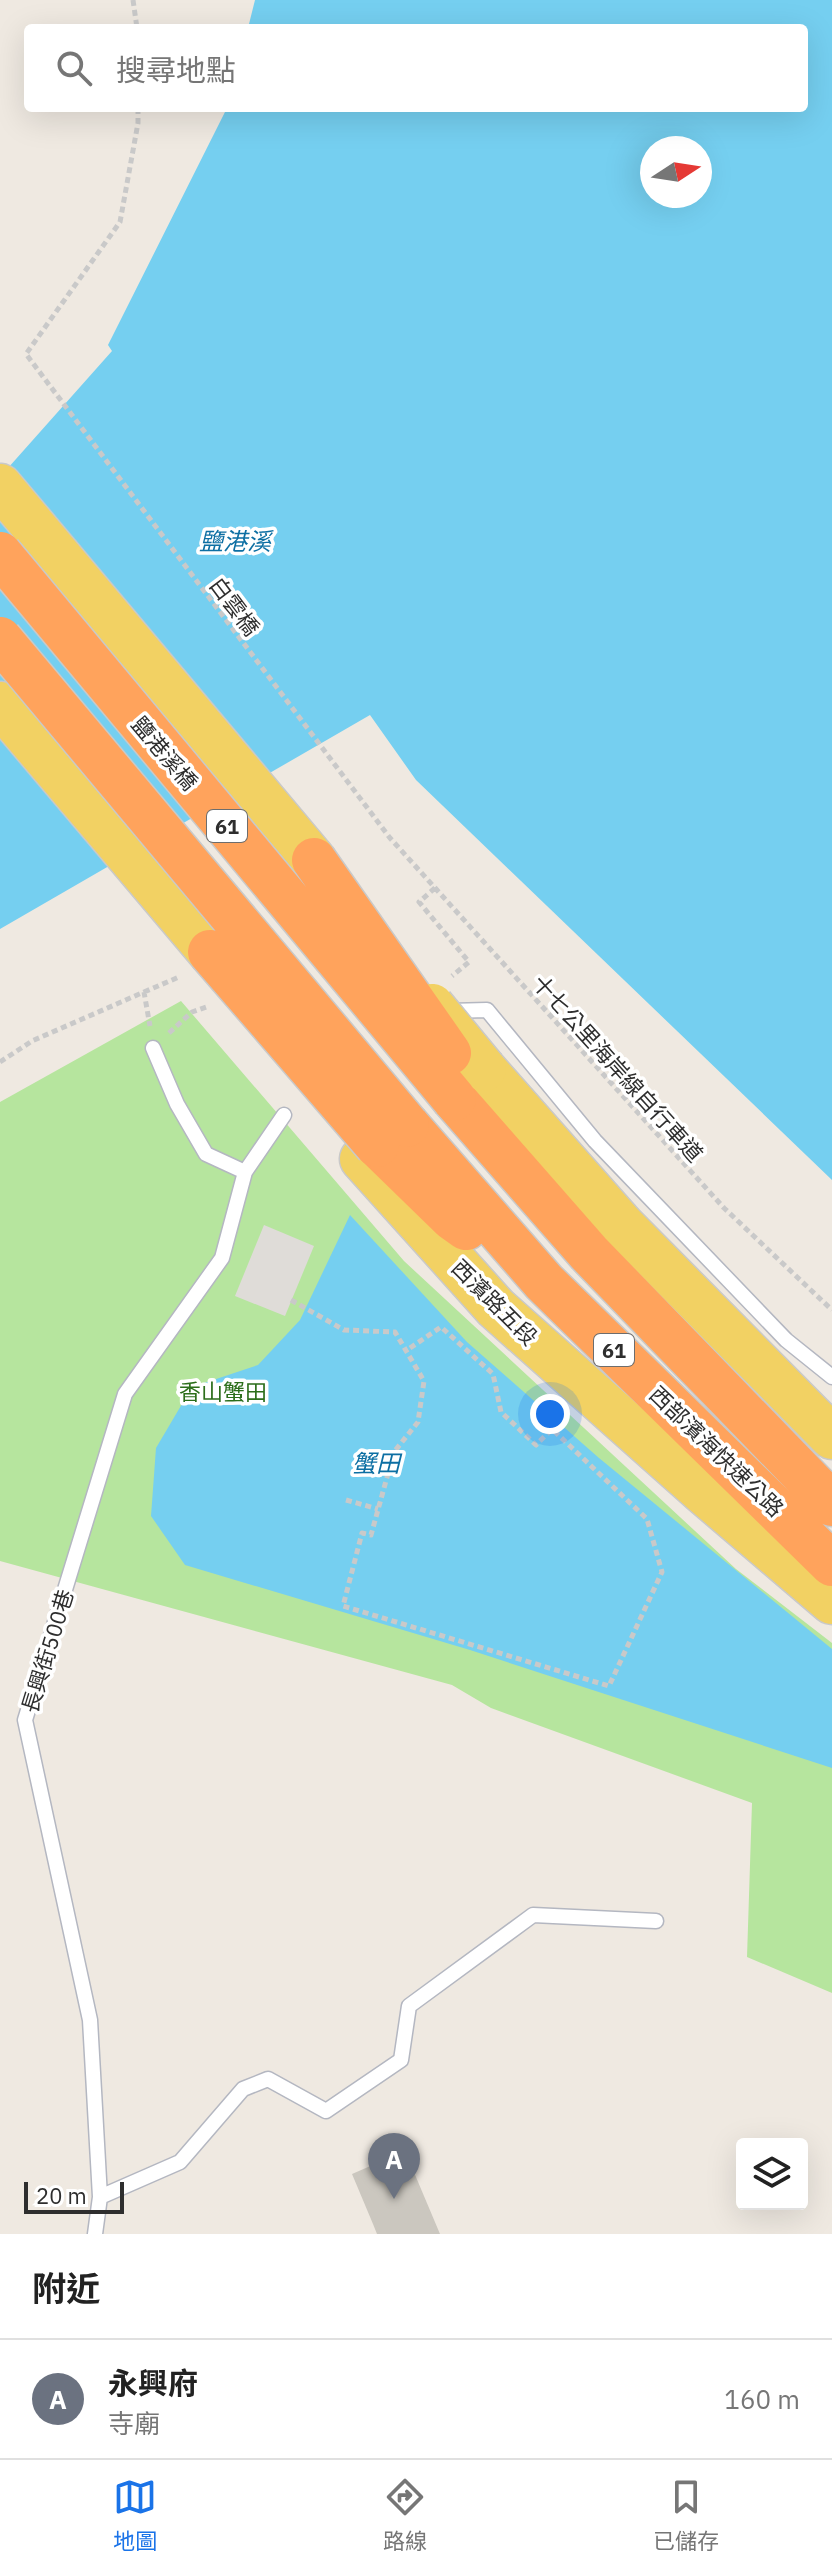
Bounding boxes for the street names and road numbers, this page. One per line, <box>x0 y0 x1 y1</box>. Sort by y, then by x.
street label: 白雲橋 <box>204 571 266 641</box>
street label: 鹽港溪橋 <box>126 710 204 796</box>
road number: 61 <box>207 810 247 842</box>
street label: 十七公里海岸線自行車道 <box>526 968 710 1168</box>
street label: 西濱路五段 <box>446 1253 544 1351</box>
road number: 61 <box>594 1334 634 1366</box>
street label: 西部濱海快速公路 <box>644 1379 790 1523</box>
street label: 長興街500巷 <box>14 1586 80 1716</box>

